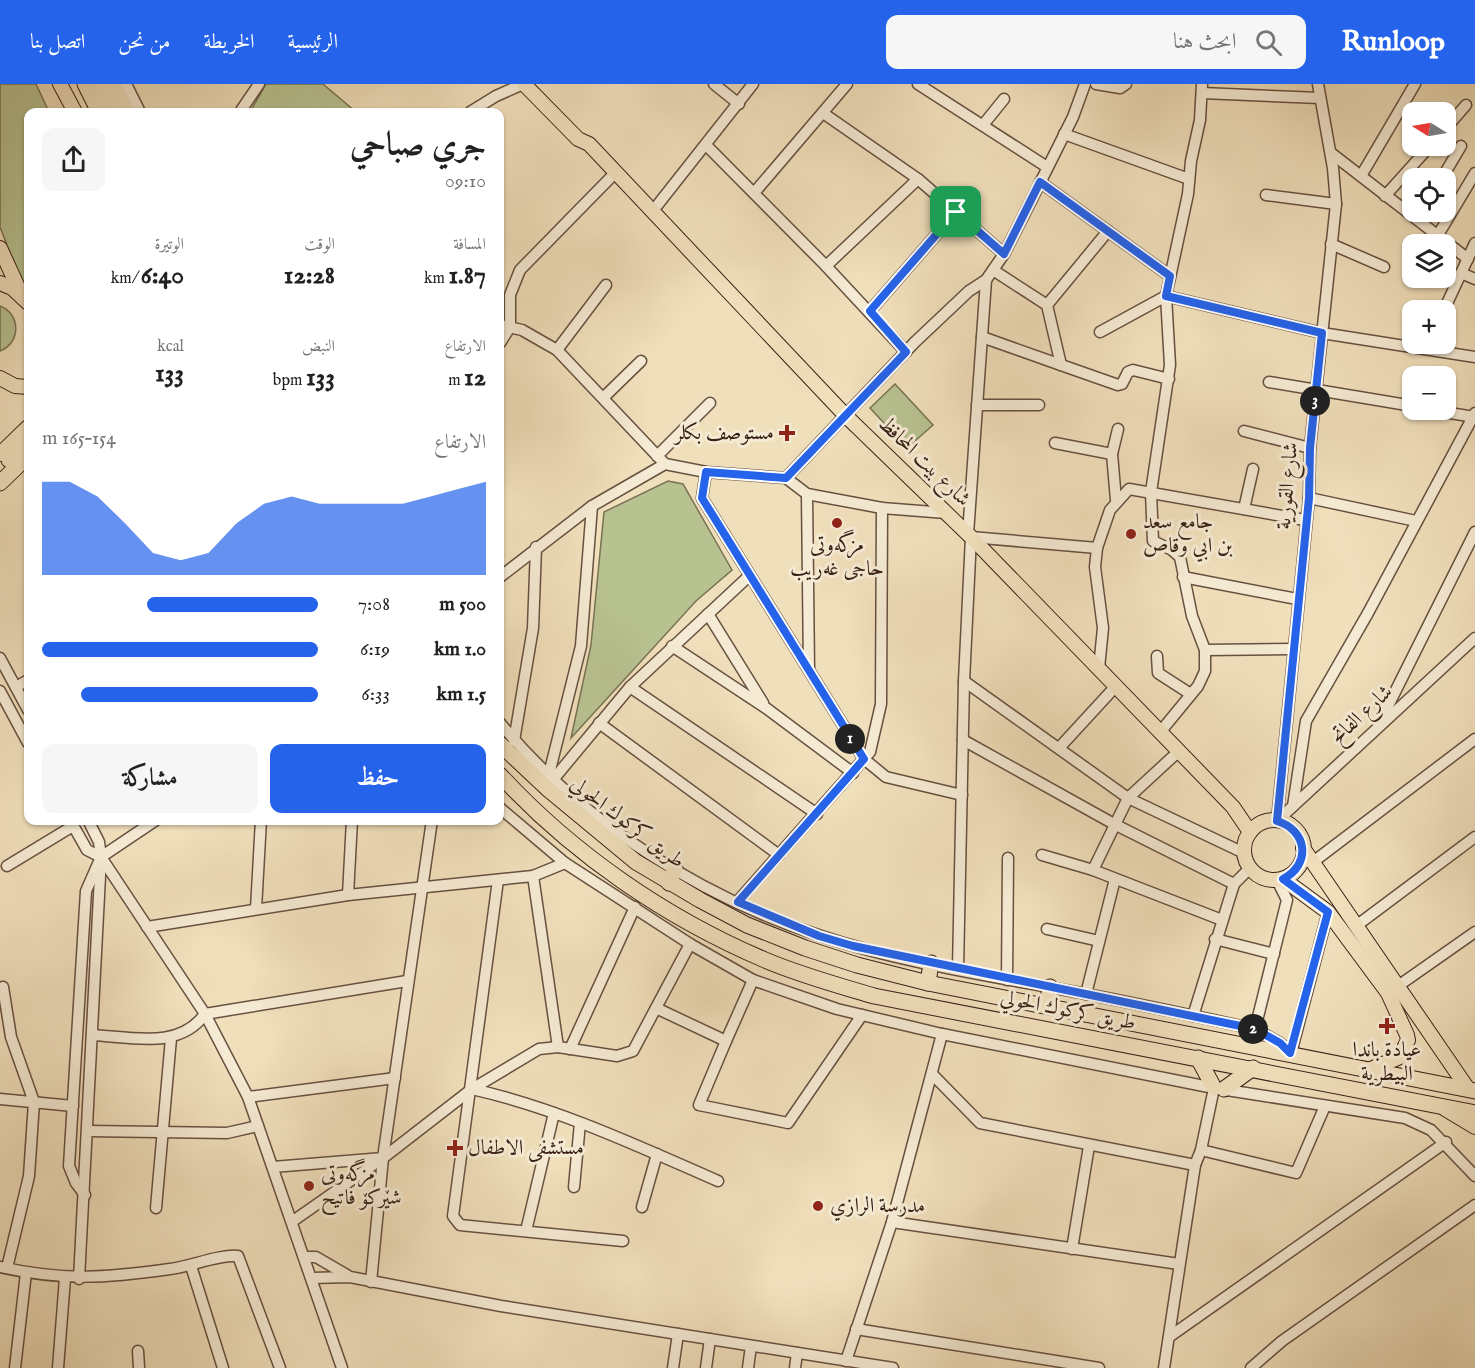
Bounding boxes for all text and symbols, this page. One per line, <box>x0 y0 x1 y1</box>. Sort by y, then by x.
search box <box>886 15 1306 69</box>
text: Runloop <box>1342 25 1445 60</box>
icon: search <box>1252 26 1285 59</box>
text: ابحث هنا <box>1173 28 1237 56</box>
text: اتصل بنا <box>30 29 85 56</box>
text: من نحن <box>118 29 170 56</box>
text: الخريطة <box>203 29 255 56</box>
text: الرئيسية <box>288 29 338 56</box>
north arrow <box>1402 102 1456 156</box>
map controls <box>1402 102 1456 420</box>
text: جري صباحي <box>350 125 486 167</box>
button: share <box>42 128 105 191</box>
button: locate <box>1402 168 1456 222</box>
text: 09:10 <box>445 169 486 194</box>
pin <box>930 186 981 237</box>
icon: arrive <box>939 195 972 228</box>
button: layers <box>1402 234 1456 288</box>
text: الوتيرة <box>154 235 184 255</box>
text: الوقت <box>304 235 335 255</box>
text: المسافة <box>453 235 486 255</box>
text: 6:40 <box>141 259 184 292</box>
text: 12:28 <box>284 259 335 292</box>
text: 1.87 <box>448 259 486 292</box>
text: /km <box>111 269 141 289</box>
text: km <box>424 269 448 289</box>
button: + <box>1402 300 1456 354</box>
text: kcal <box>157 337 184 357</box>
text: النبض <box>302 337 335 357</box>
text: الارتفاع <box>444 337 486 357</box>
text: 133 <box>155 357 184 390</box>
text: 133 <box>306 361 335 394</box>
text: 12 <box>464 361 486 394</box>
button: − <box>1402 366 1456 420</box>
text: bpm <box>273 371 306 391</box>
text: m <box>448 371 464 391</box>
pin: 3 <box>1300 386 1330 416</box>
text: 3 <box>1312 391 1318 411</box>
street label: شارع بيت المحافظ <box>870 411 976 515</box>
place label: مستوصف بكلر <box>673 420 774 447</box>
marker: مستوصف بكلر <box>778 424 796 442</box>
text: 154–165 m <box>42 426 116 451</box>
text: الارتفاع <box>434 430 486 455</box>
street label: شارع القورية <box>1271 441 1308 531</box>
place label: جامع سعد بن ابي وقاص <box>1143 509 1233 562</box>
marker: مزگەوتی حاجی غەریب <box>830 516 844 530</box>
marker: جامع سعد بن ابي وقاص <box>1124 527 1138 541</box>
place label: مزگەوتی حاجی غەریب <box>790 529 884 583</box>
text: 7:08 <box>358 592 390 617</box>
text: 500 m <box>439 592 486 617</box>
text: 6:19 <box>360 637 390 662</box>
text: 1.0 km <box>434 637 486 662</box>
street label: شارع الفاتح <box>1325 679 1401 753</box>
text: 6:33 <box>361 682 390 707</box>
text: 1.5 km <box>436 682 486 707</box>
pin: 1 <box>835 724 865 754</box>
text: 1 <box>847 729 853 749</box>
button: مشاركة <box>42 744 258 813</box>
button: حفظ <box>270 744 486 813</box>
street label: طريق كركوك الحولي <box>563 771 690 877</box>
street label: طريق كركوك الحولي <box>998 985 1138 1039</box>
pin: 2 <box>1238 1014 1268 1044</box>
marker: عيادة باندا البيطرية <box>1378 1017 1396 1035</box>
text: 2 <box>1249 1019 1257 1039</box>
place label: عيادة باندا البيطرية <box>1353 1037 1421 1088</box>
place label: مستشفى الاطفال <box>468 1135 584 1162</box>
marker: مستشفى الاطفال <box>446 1139 464 1157</box>
place label: مزگەوتی شێرکۆ فاتیح <box>321 1158 402 1216</box>
marker: مزگەوتی شێرکۆ فاتیح <box>302 1179 316 1193</box>
place label: مدرسة الرازي <box>830 1193 925 1221</box>
marker: مدرسة الرازي <box>811 1199 825 1213</box>

